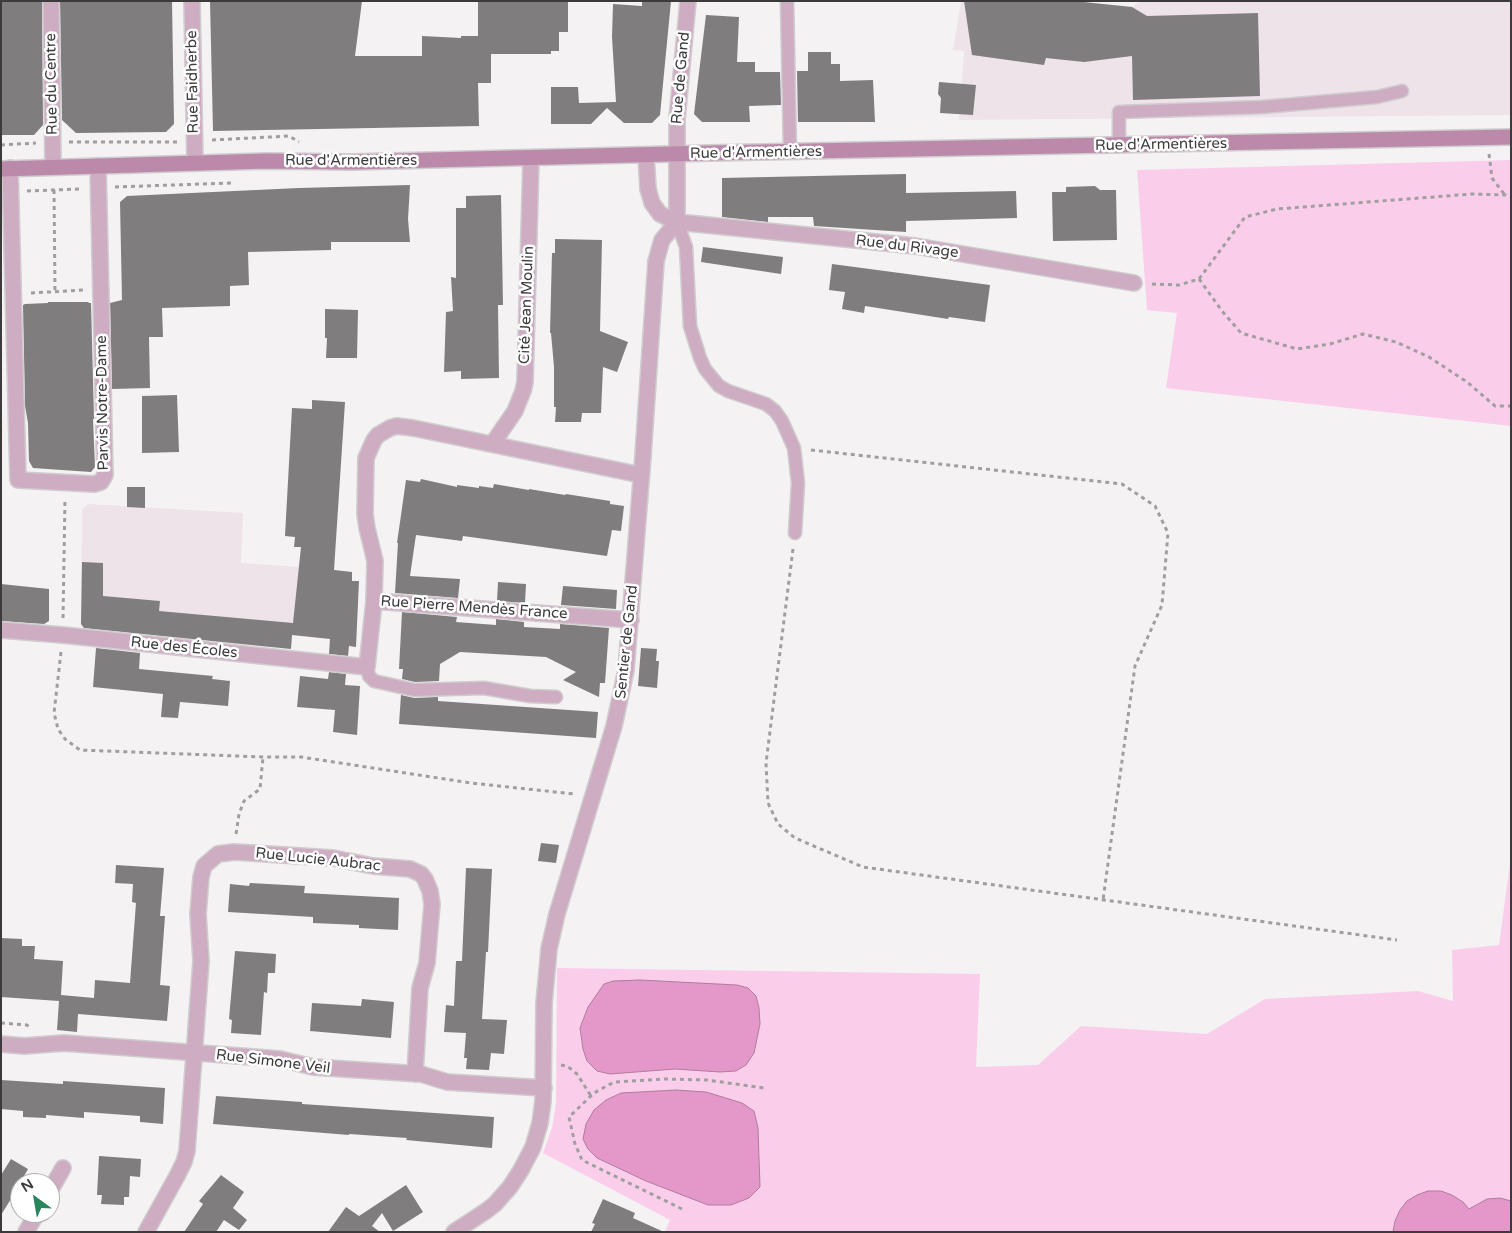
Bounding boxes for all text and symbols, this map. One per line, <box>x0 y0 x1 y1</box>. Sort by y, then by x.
street label: Rue Faidherbe <box>183 30 203 134</box>
street label: Rue de Gand <box>668 31 694 125</box>
street label: Rue du Centre <box>42 33 62 135</box>
street label: Rue d'Armentières <box>1095 135 1227 155</box>
street label: Rue d'Armentières <box>690 143 822 163</box>
street label: Rue d'Armentières <box>285 152 417 170</box>
street label: Rue du Rivage <box>855 232 959 262</box>
street label: Cité Jean Moulin <box>516 246 538 364</box>
street label: Parvis Notre-Dame <box>93 335 113 471</box>
street label: Sentier de Gand <box>612 584 642 700</box>
street label: Rue Pierre Mendès France <box>380 592 568 624</box>
street label: Rue des Écoles <box>130 633 238 663</box>
street label: Rue Lucie Aubrac <box>254 844 382 876</box>
street label: Rue Simone Veil <box>215 1046 331 1078</box>
north arrow <box>10 1173 60 1223</box>
text: N <box>18 1176 37 1196</box>

